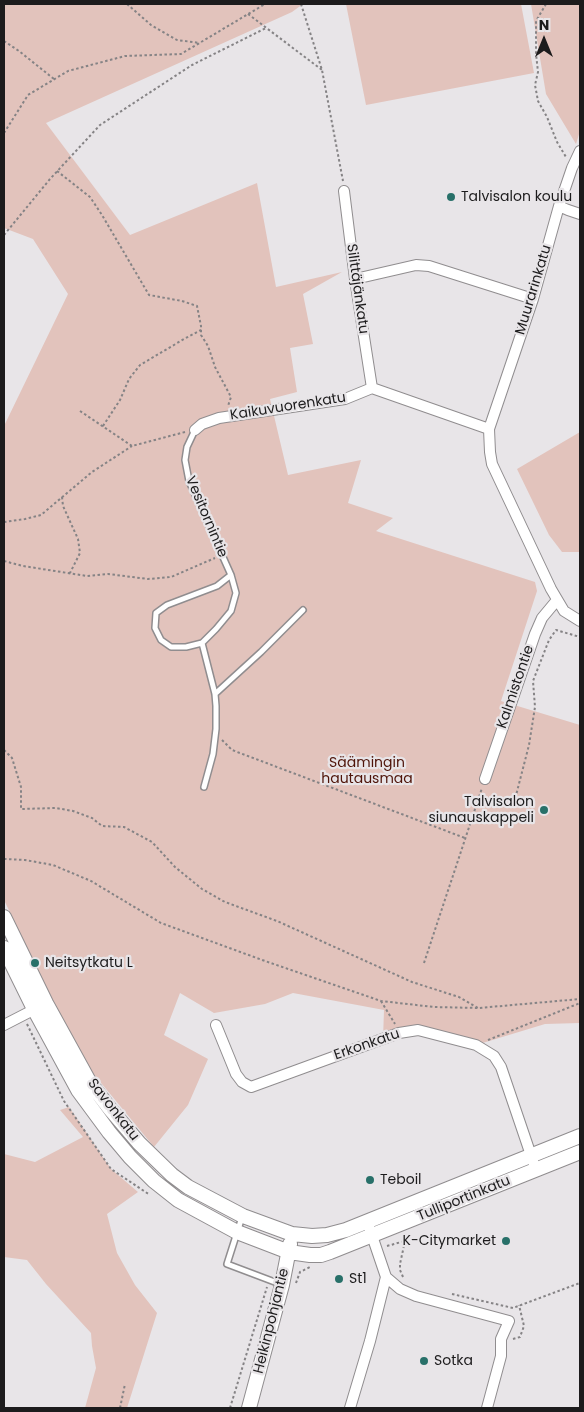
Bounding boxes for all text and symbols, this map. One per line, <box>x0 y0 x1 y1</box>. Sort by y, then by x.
north arrow <box>519 15 569 65</box>
text: N <box>539 15 549 35</box>
place label: Talvisalon koulu <box>461 189 572 205</box>
marker: Talvisalon koulu <box>445 191 457 203</box>
street label: Silittäjänkatu <box>342 243 372 335</box>
street label: Muurarinkatu <box>512 243 556 337</box>
street label: Kaikuvuorenkatu <box>229 390 347 424</box>
street label: Vesitornintie <box>181 474 231 560</box>
street label: Kalmistontie <box>494 643 538 731</box>
park label: Säämingin hautausmaa <box>321 755 413 788</box>
place label: Talvisalon siunauskappeli <box>428 794 534 826</box>
marker: Talvisalon siunauskappeli <box>538 804 550 816</box>
place label: Neitsytkatu L <box>45 955 133 971</box>
marker: Neitsytkatu L <box>29 957 41 969</box>
street label: Erkonkatu <box>332 1026 402 1064</box>
street label: Savonkatu <box>84 1076 142 1144</box>
place label: Teboil <box>380 1172 422 1188</box>
street label: Tulliportinkatu <box>415 1173 513 1225</box>
marker: Teboil <box>364 1174 376 1186</box>
place label: K-Citymarket <box>403 1233 496 1249</box>
marker: K-Citymarket <box>500 1235 512 1247</box>
street label: Heikinpohjantie <box>251 1267 293 1375</box>
place label: St1 <box>349 1271 367 1287</box>
marker: St1 <box>333 1273 345 1285</box>
place label: Sotka <box>434 1353 473 1369</box>
marker: Sotka <box>418 1355 430 1367</box>

